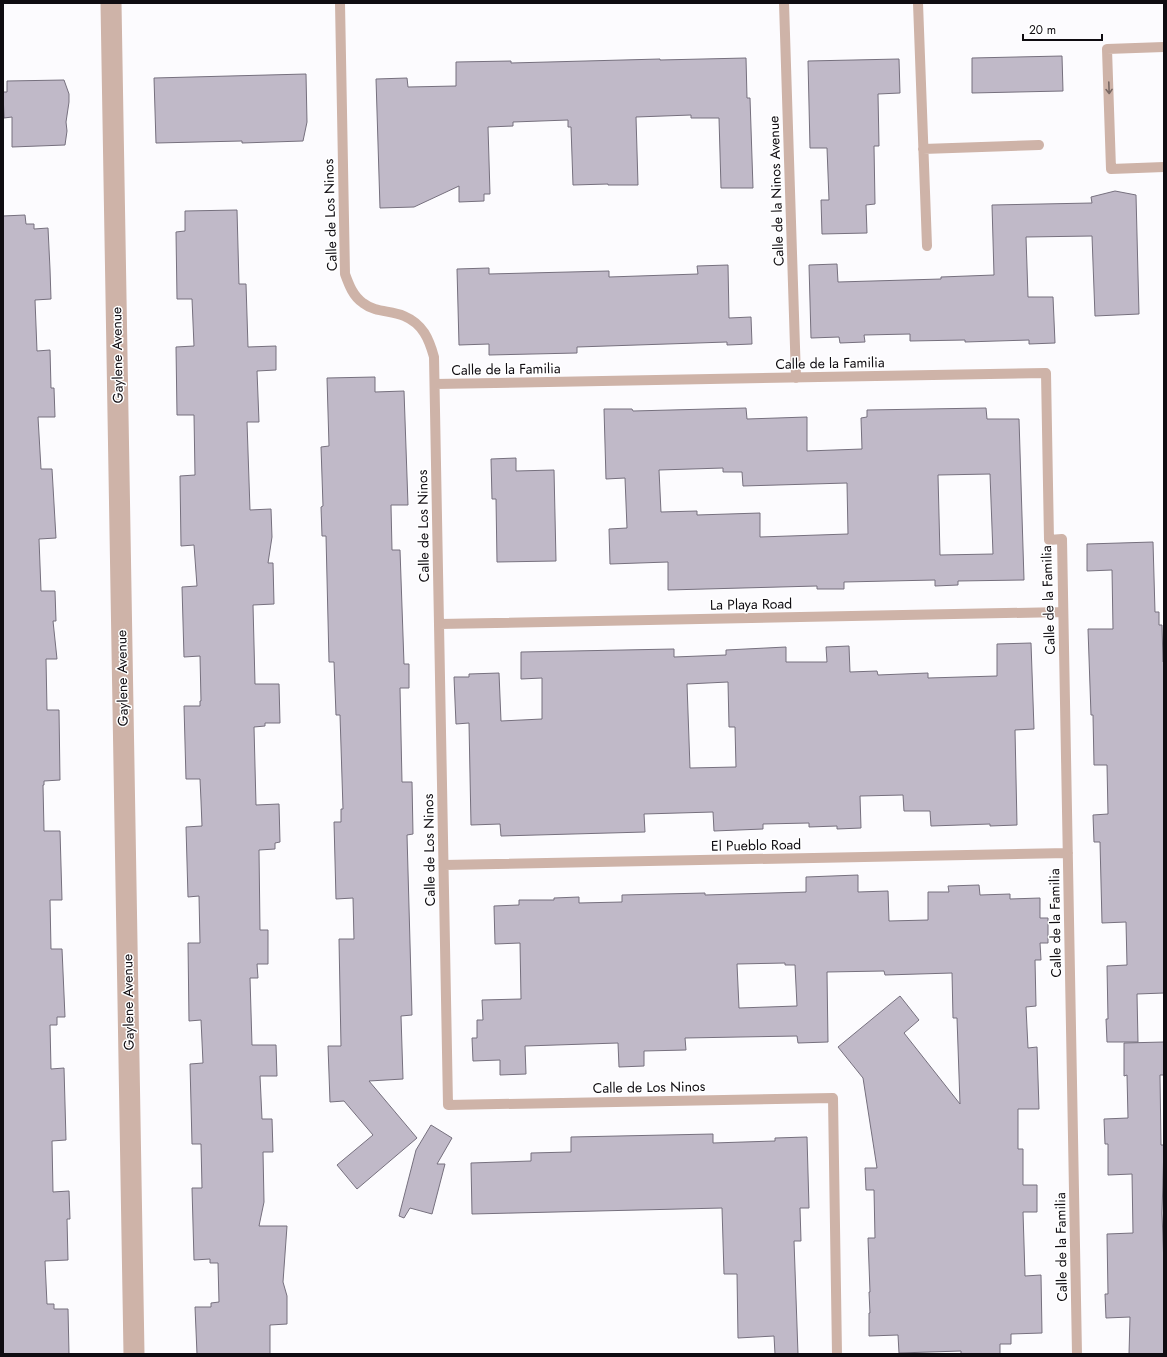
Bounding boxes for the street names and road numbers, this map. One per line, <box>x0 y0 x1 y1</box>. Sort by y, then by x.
street label: Calle de la Ninos Avenue <box>763 115 789 267</box>
street label: Calle de Los Ninos <box>318 158 342 272</box>
street label: Gaylene Avenue <box>106 307 128 403</box>
street label: Calle de la Familia <box>775 352 885 374</box>
street label: Calle de la Familia <box>451 358 561 380</box>
street label: Calle de Los Ninos <box>412 469 434 582</box>
street label: Calle de la Familia <box>1036 545 1060 655</box>
street label: La Playa Road <box>710 593 792 615</box>
street label: Gaylene Avenue <box>111 630 133 726</box>
street label: Calle de Los Ninos <box>418 793 440 906</box>
street label: El Pueblo Road <box>711 834 801 856</box>
street label: Calle de la Familia <box>1044 868 1066 978</box>
street label: Gaylene Avenue <box>117 954 139 1050</box>
street label: Calle de Los Ninos <box>593 1076 706 1098</box>
street label: Calle de la Familia <box>1050 1192 1072 1302</box>

